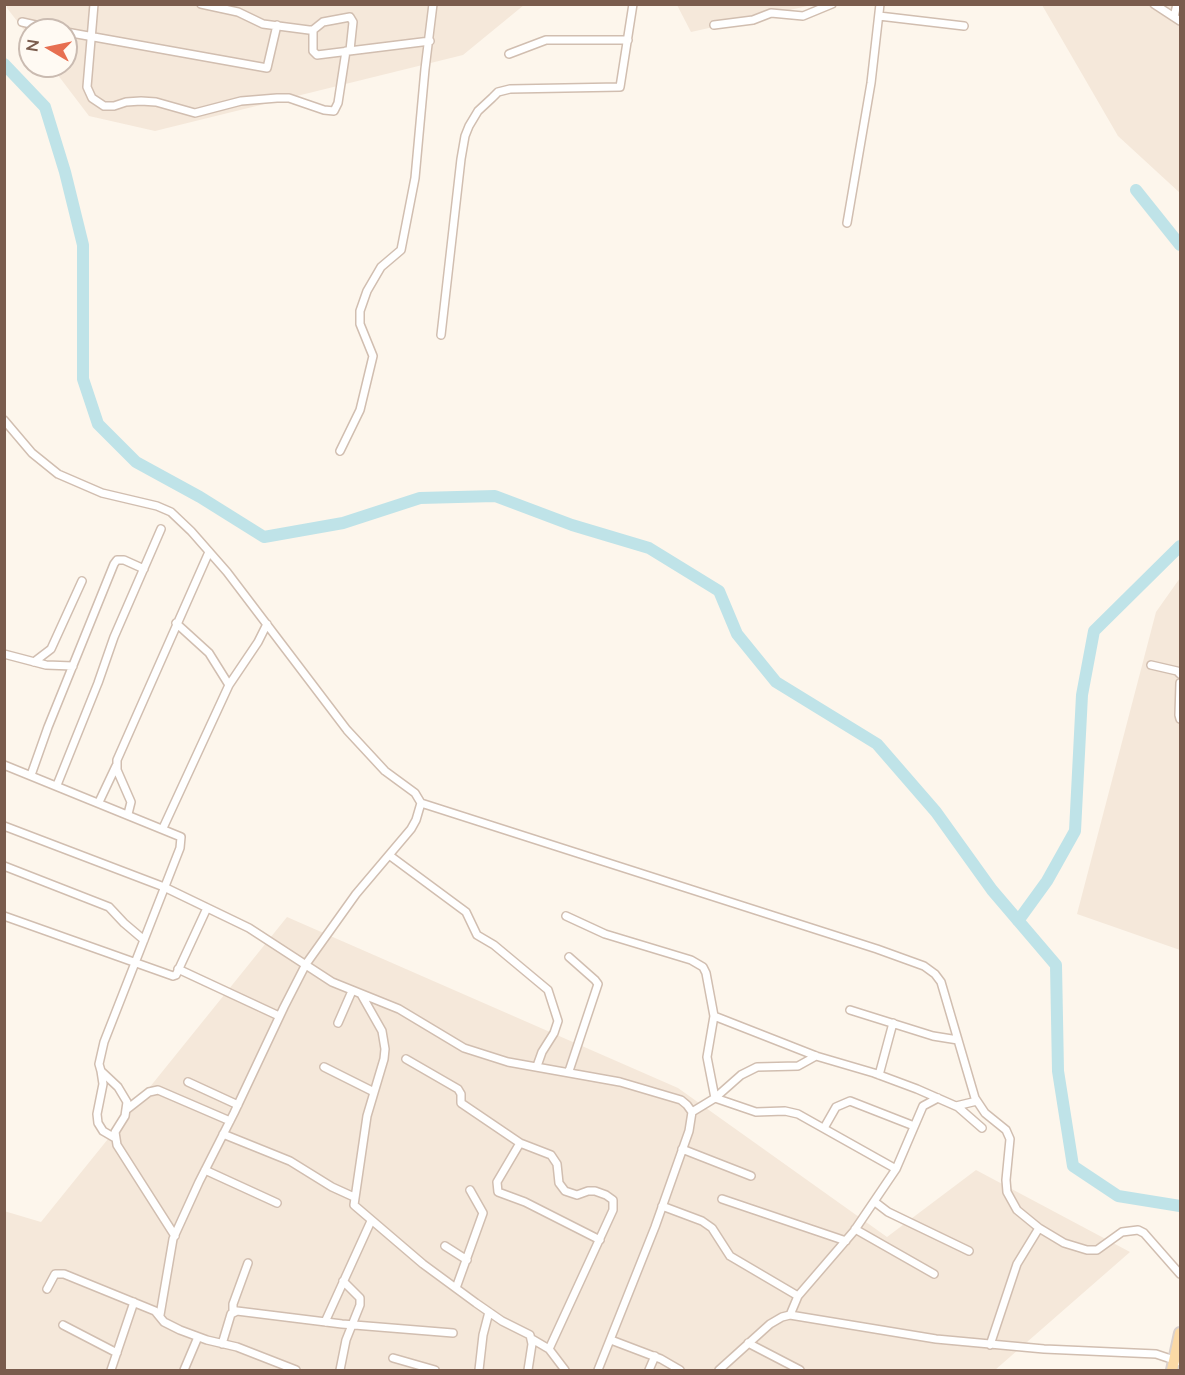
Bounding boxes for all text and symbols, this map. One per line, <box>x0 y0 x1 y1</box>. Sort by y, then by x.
north arrow <box>18 18 78 78</box>
text: N <box>21 38 42 53</box>

